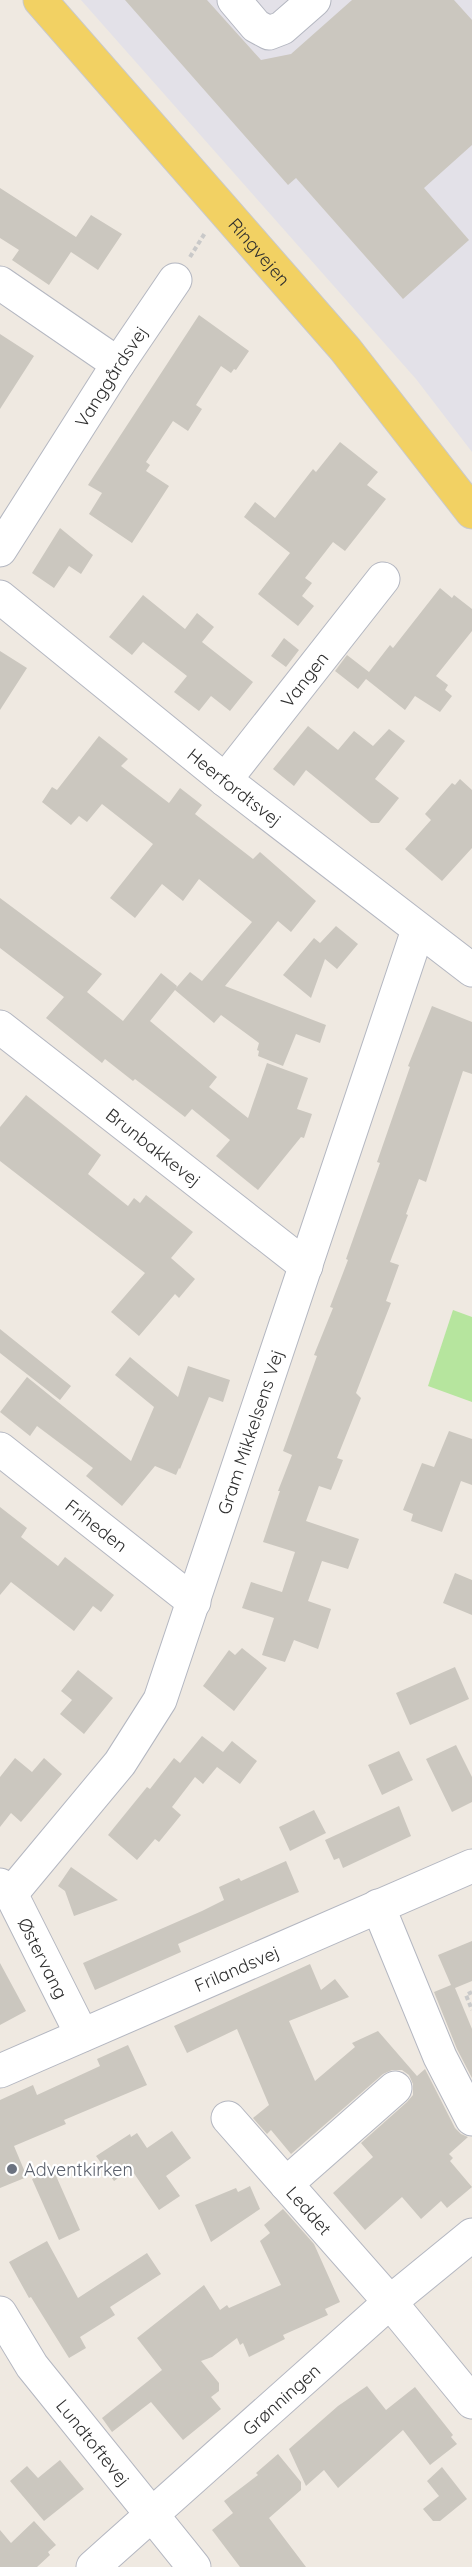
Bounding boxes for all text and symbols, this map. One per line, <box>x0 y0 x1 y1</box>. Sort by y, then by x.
street label: Ringvejen <box>224 213 296 290</box>
street label: Vanggårdsvej <box>69 321 152 432</box>
street label: Vangen <box>275 647 333 712</box>
street label: Heerfordtsvej <box>183 743 287 831</box>
street label: Brunbakkevej <box>101 1103 206 1191</box>
street label: Gram Mikkelsens Vej <box>212 1346 288 1517</box>
street label: Friheden <box>61 1494 132 1557</box>
street label: Østervang <box>13 1914 73 2002</box>
street label: Frilandsvej <box>191 1940 283 1997</box>
place label: Adventkirken <box>24 2158 133 2181</box>
marker: Adventkirken <box>5 2162 19 2176</box>
street label: Leddet <box>282 2181 337 2240</box>
street label: Grønningen <box>237 2358 325 2440</box>
street label: Lundtoftevej <box>52 2394 136 2491</box>

